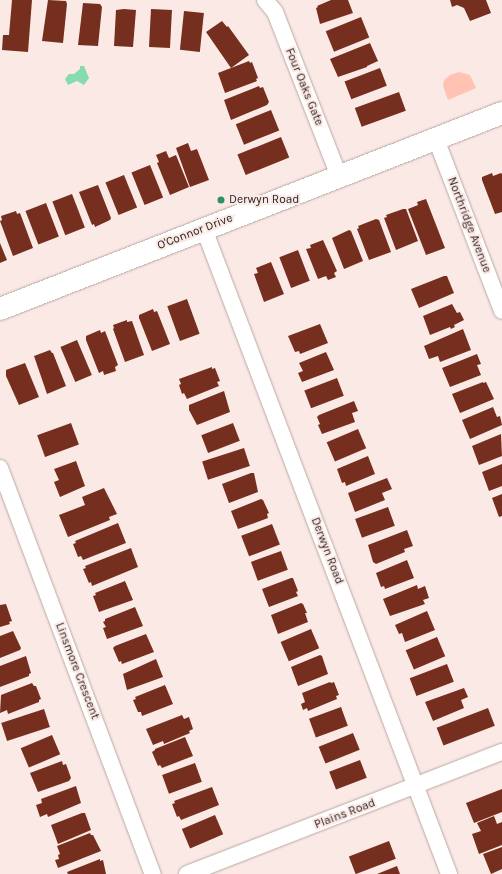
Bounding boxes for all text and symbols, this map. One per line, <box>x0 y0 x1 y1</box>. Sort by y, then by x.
street label: Four Oaks Gate <box>282 46 326 128</box>
street label: Northridge Avenue <box>444 175 494 275</box>
place label: Derwyn Road <box>229 193 299 207</box>
marker: Derwyn Road <box>216 195 226 205</box>
street label: O'Connor Drive <box>155 211 235 253</box>
street label: Derwyn Road <box>308 516 346 586</box>
street label: Linsmore Crescent <box>52 621 102 721</box>
street label: Plains Road <box>312 796 378 832</box>

